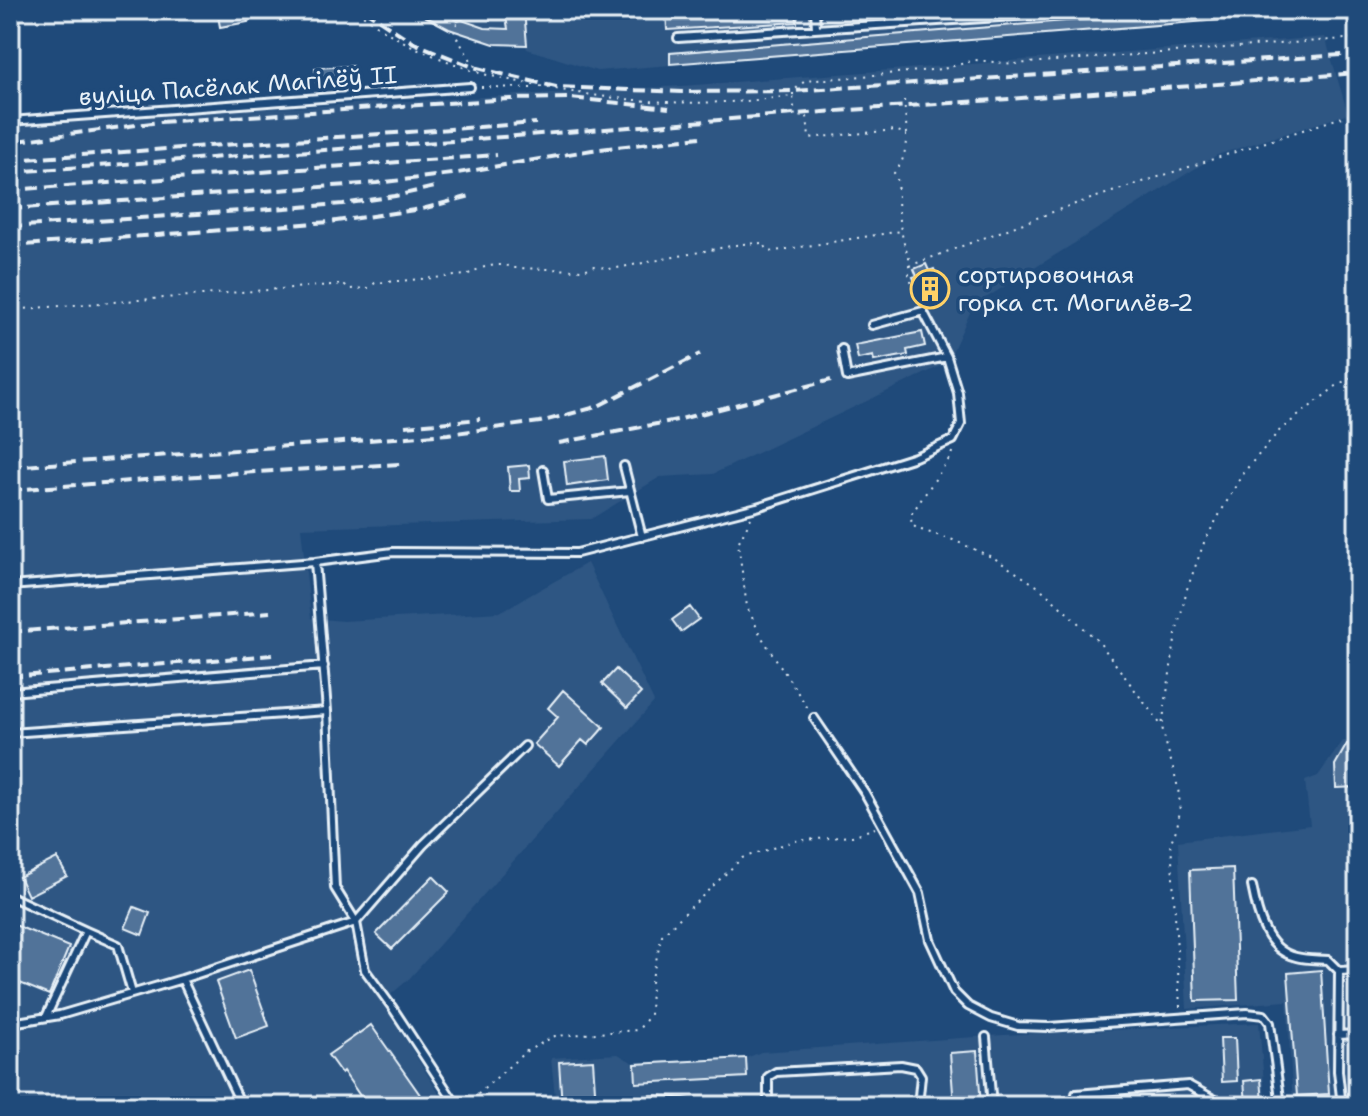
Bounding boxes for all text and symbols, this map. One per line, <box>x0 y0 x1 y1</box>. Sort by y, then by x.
street label: вуліца Пасёлак Магілёў II <box>78 59 398 113</box>
place label: сортировочная горка ст. Могилёв-2 <box>958 259 1194 319</box>
building icon: сортировочная горка ст. Могилёв-2 <box>909 268 951 310</box>

